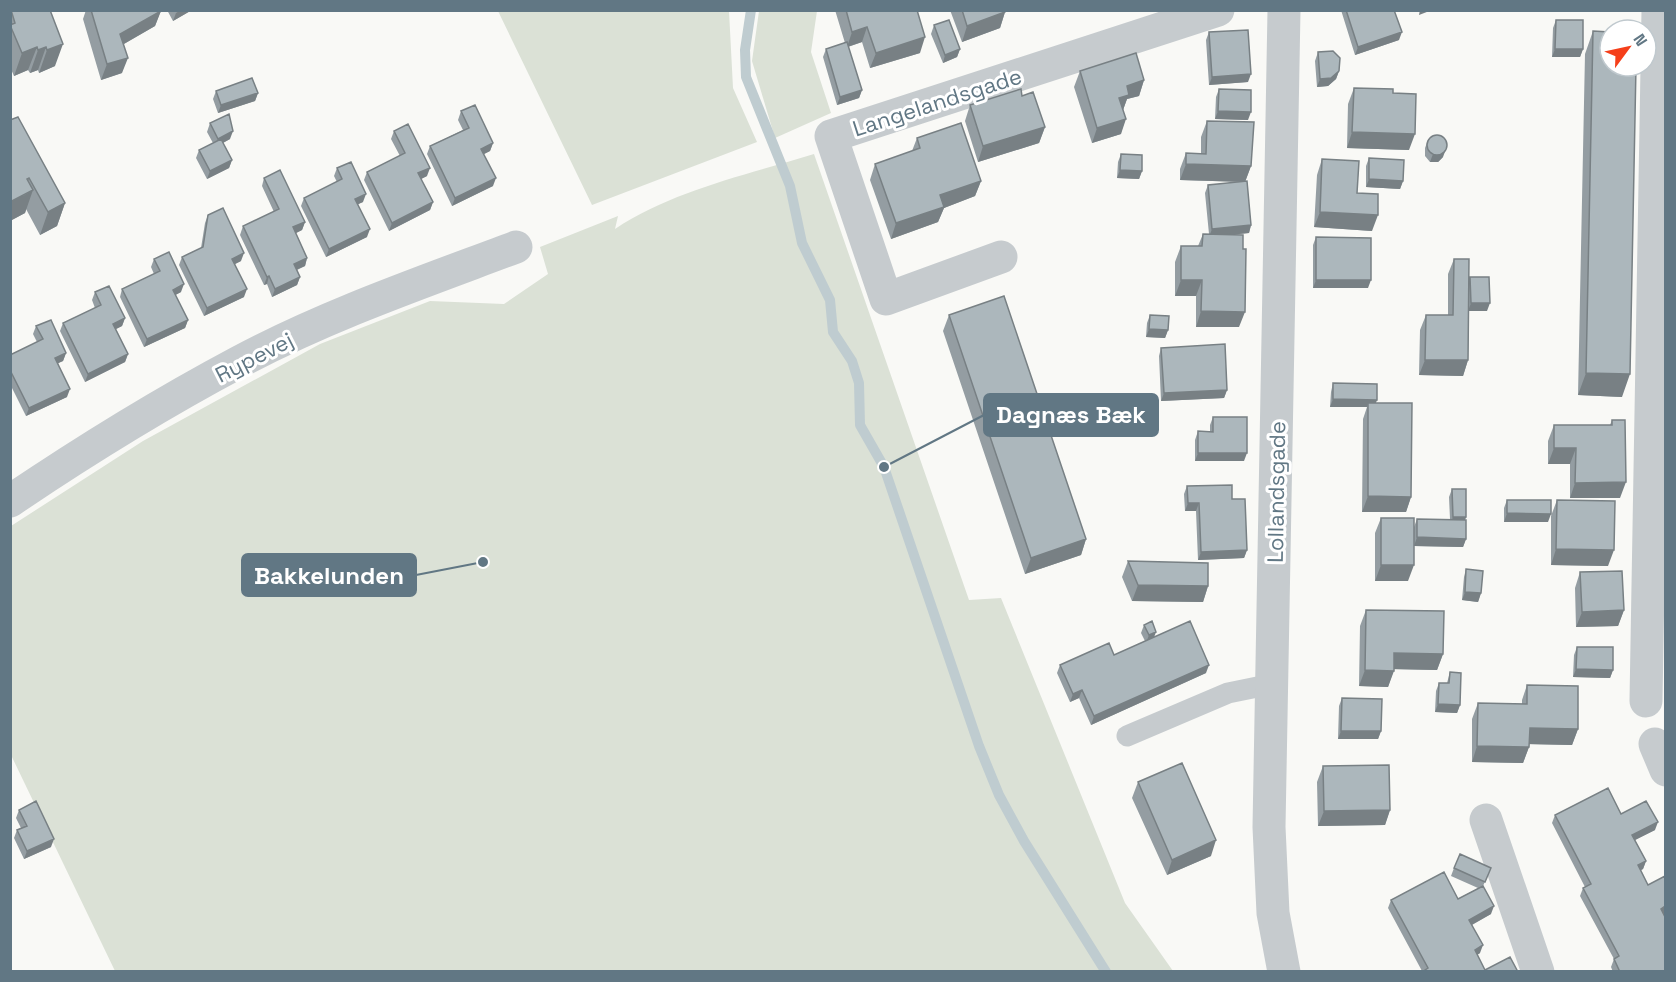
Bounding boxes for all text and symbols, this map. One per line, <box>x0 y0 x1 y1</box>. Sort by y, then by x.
north arrow <box>1598 18 1658 78</box>
text: N <box>1628 30 1652 50</box>
street label: Langelandsgade <box>849 61 1025 143</box>
street label: Rypevej <box>210 325 298 389</box>
callout: Dagnæs Bæk <box>984 394 1158 436</box>
text: Dagnæs Bæk <box>996 399 1146 430</box>
street label: Lollandsgade <box>1261 421 1291 563</box>
callout: Bakkelunden <box>242 554 416 596</box>
text: Bakkelunden <box>254 560 404 591</box>

